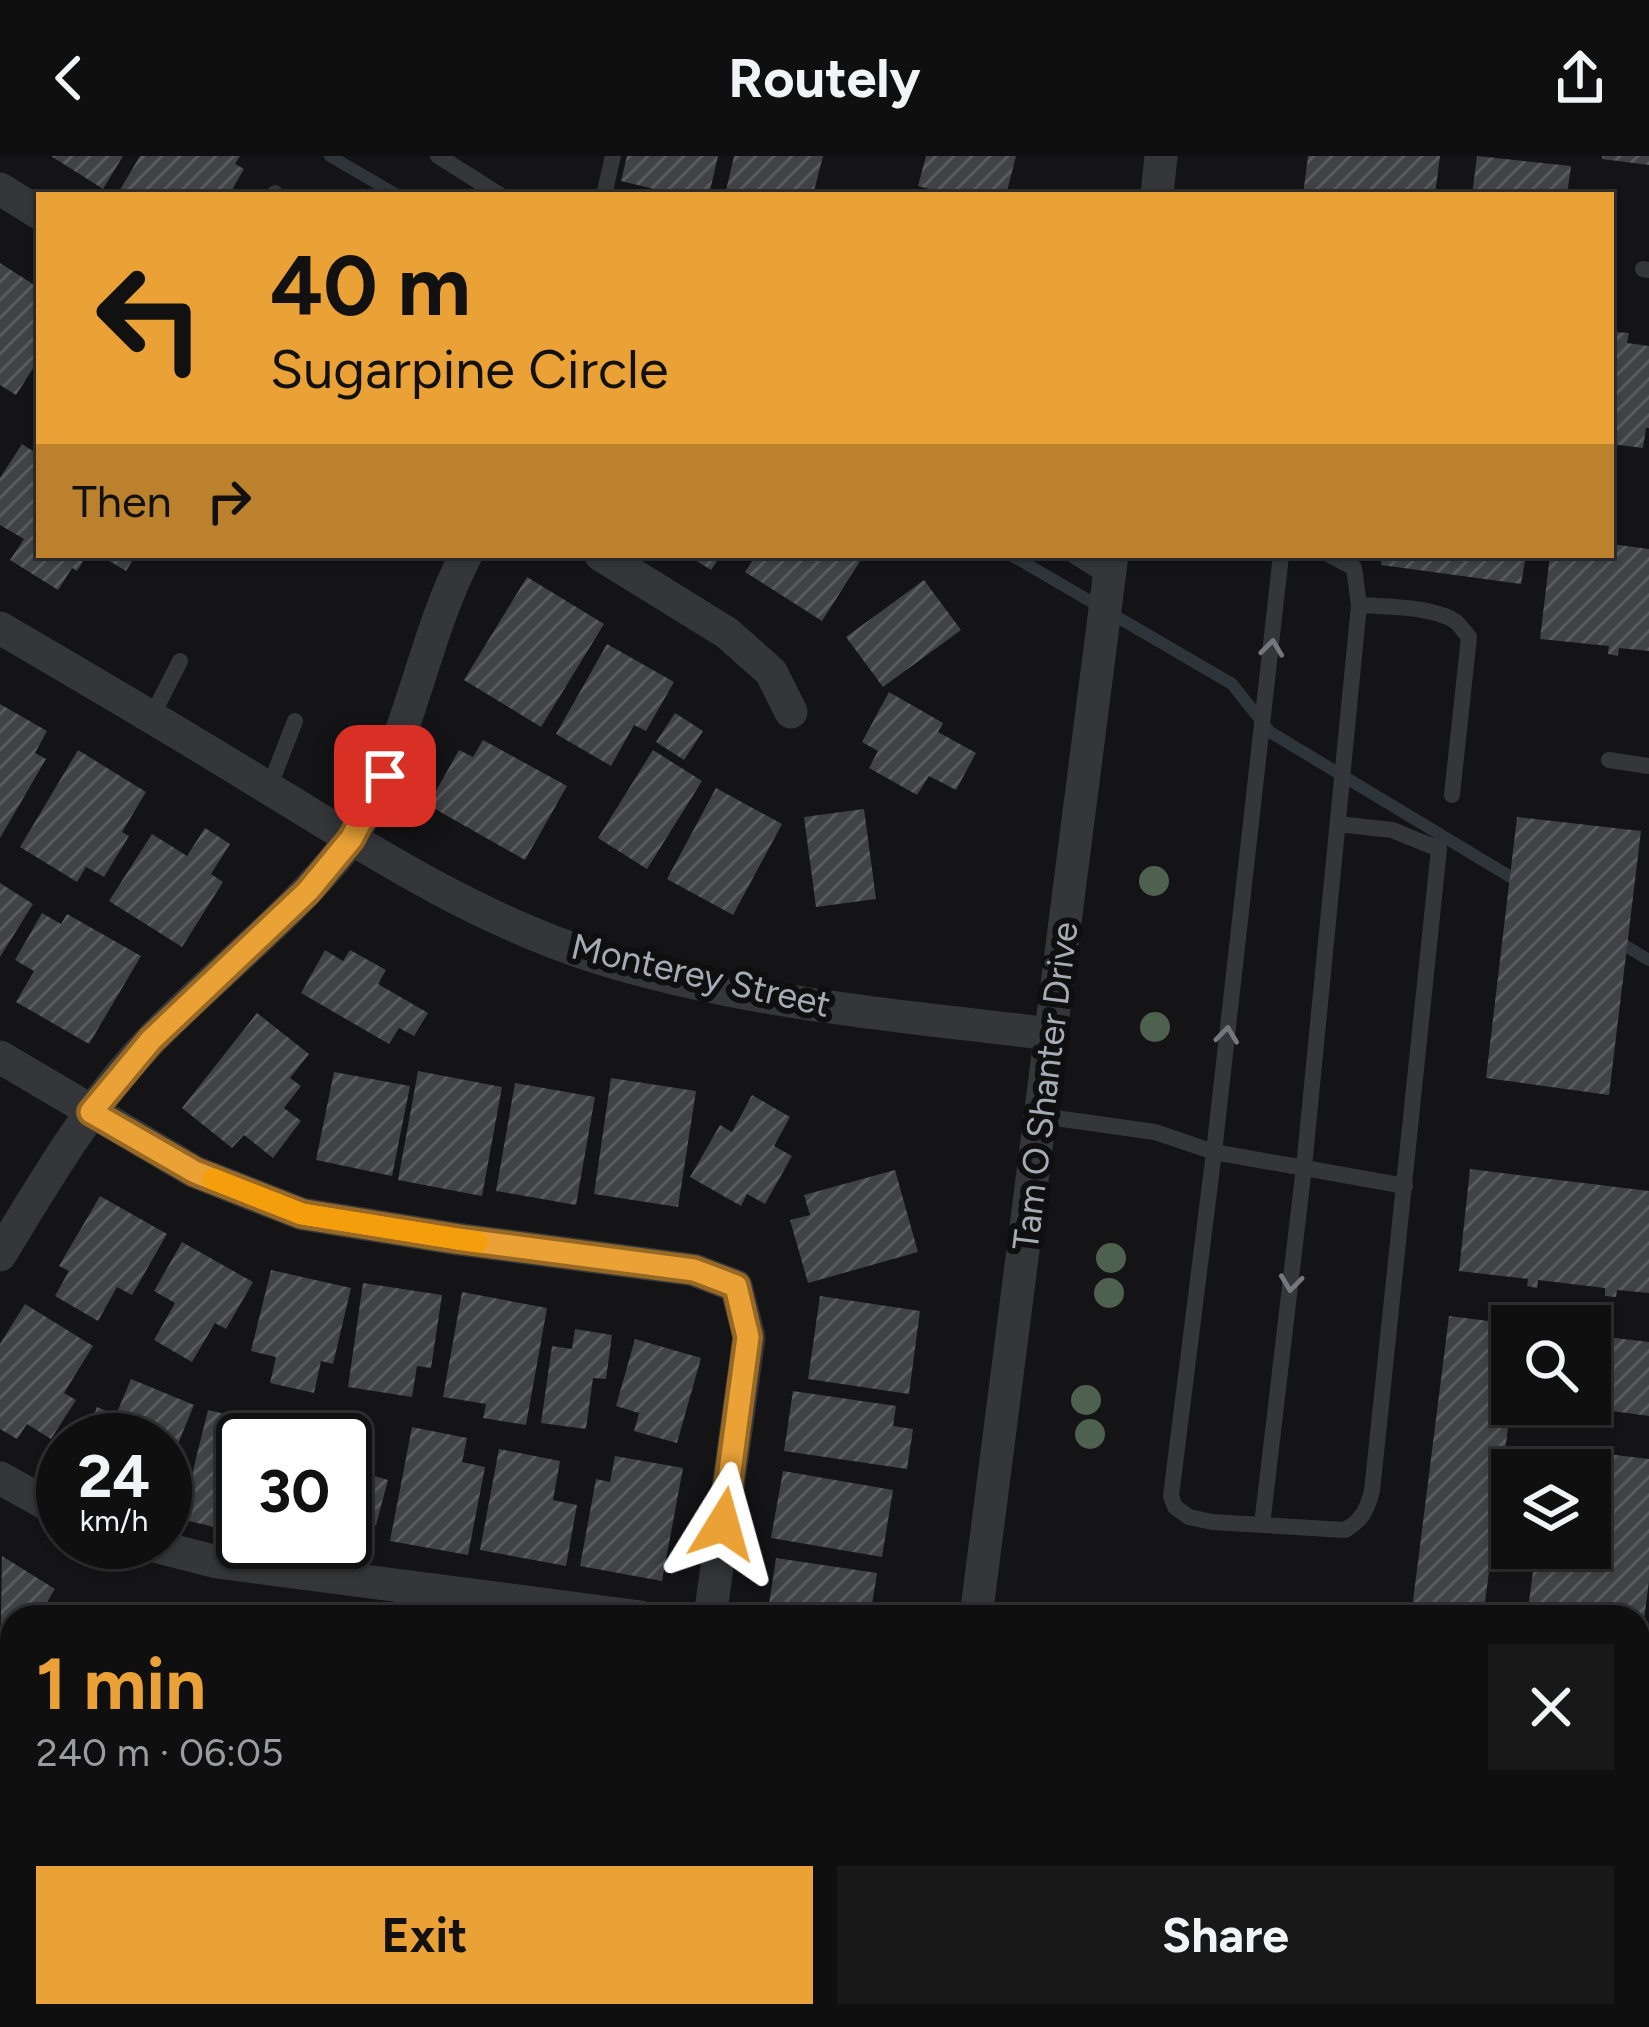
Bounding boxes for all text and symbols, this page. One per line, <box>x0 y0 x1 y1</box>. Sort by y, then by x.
icon: back <box>36 45 102 111</box>
icon: share <box>1547 45 1613 111</box>
text: Routely <box>728 46 921 111</box>
text: 40 m <box>270 235 471 336</box>
icon: left <box>72 240 228 396</box>
text: Sugarpine Circle <box>270 337 668 402</box>
icon: right <box>196 468 262 534</box>
text: Then <box>72 474 172 528</box>
one-way arrow <box>1258 638 1284 658</box>
pin <box>334 725 436 827</box>
icon: arrive <box>352 743 418 809</box>
street label: Tam O Shanter Drive <box>1004 919 1086 1253</box>
street label: Monterey Street <box>567 924 835 1026</box>
one-way arrow <box>1214 1025 1240 1045</box>
one-way arrow <box>1278 1273 1304 1293</box>
map controls <box>1491 1305 1611 1569</box>
button: search <box>1491 1305 1611 1425</box>
speed limit sign: 30 <box>216 1413 372 1569</box>
text: 24 <box>78 1440 150 1512</box>
button: layers <box>1491 1449 1611 1569</box>
position arrow <box>660 1461 786 1587</box>
text: km/h <box>80 1502 148 1539</box>
text: 1 min <box>36 1641 206 1727</box>
button: close <box>1488 1644 1614 1770</box>
text: 240 m · 06:05 <box>36 1729 283 1776</box>
button: Exit <box>36 1866 813 2004</box>
button: Share <box>837 1866 1614 2004</box>

